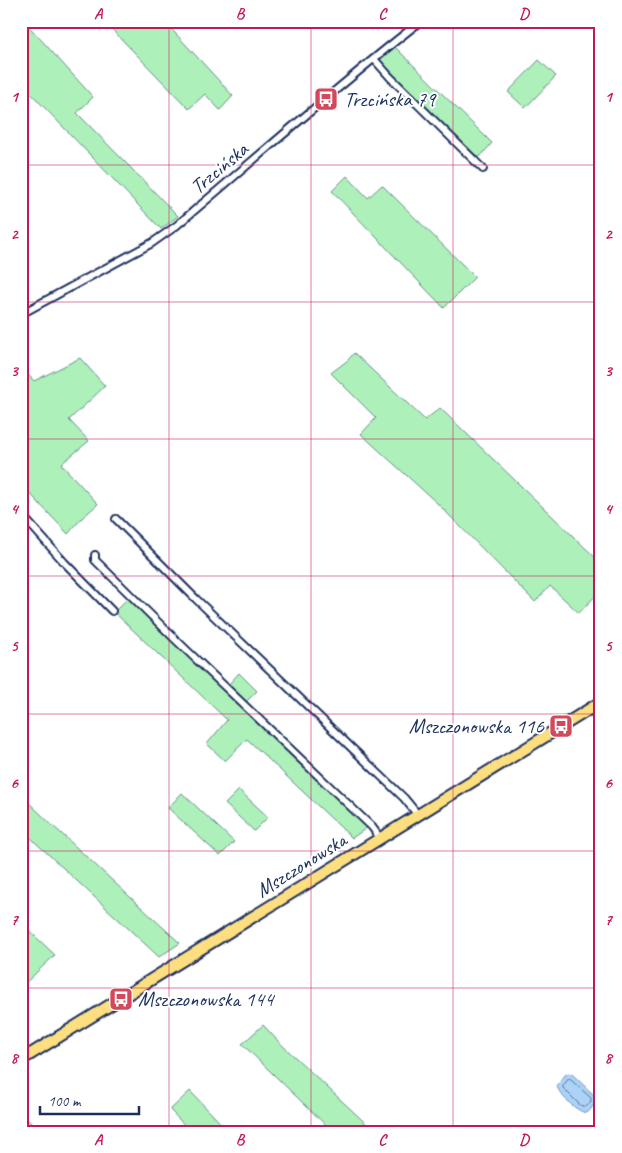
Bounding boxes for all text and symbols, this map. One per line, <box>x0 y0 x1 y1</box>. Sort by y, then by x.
text: A <box>94 4 104 24</box>
text: B <box>236 4 246 24</box>
text: C <box>378 4 388 24</box>
text: D <box>519 4 530 24</box>
bus stop icon: Trzcińska 79 <box>313 86 339 112</box>
place label: Trzcińska 79 <box>344 86 437 112</box>
text: 1 <box>10 87 19 107</box>
text: 1 <box>604 87 613 107</box>
street label: Trzcińska <box>185 135 255 200</box>
text: 2 <box>10 224 19 244</box>
text: 2 <box>604 224 613 244</box>
text: 3 <box>10 361 19 381</box>
text: 3 <box>604 361 613 381</box>
text: 4 <box>10 499 19 519</box>
text: 4 <box>604 499 613 519</box>
text: 5 <box>11 636 20 656</box>
text: 5 <box>605 636 614 656</box>
place label: Mszczonowska 116 <box>409 713 545 739</box>
bus stop icon: Mszczonowska 116 <box>548 713 574 739</box>
text: 6 <box>10 773 19 793</box>
text: 6 <box>604 773 613 793</box>
street label: Mszczonowska <box>251 826 353 903</box>
text: 7 <box>10 910 19 930</box>
text: 7 <box>604 910 613 930</box>
bus stop icon: Mszczonowska 144 <box>108 986 134 1012</box>
place label: Mszczonowska 144 <box>138 986 276 1012</box>
text: 8 <box>10 1048 19 1068</box>
text: 8 <box>604 1048 613 1068</box>
scale bar <box>40 1083 139 1115</box>
text: 100 m <box>48 1092 82 1111</box>
text: A <box>94 1130 104 1150</box>
text: B <box>236 1130 246 1150</box>
text: C <box>378 1130 388 1150</box>
text: D <box>519 1130 530 1150</box>

